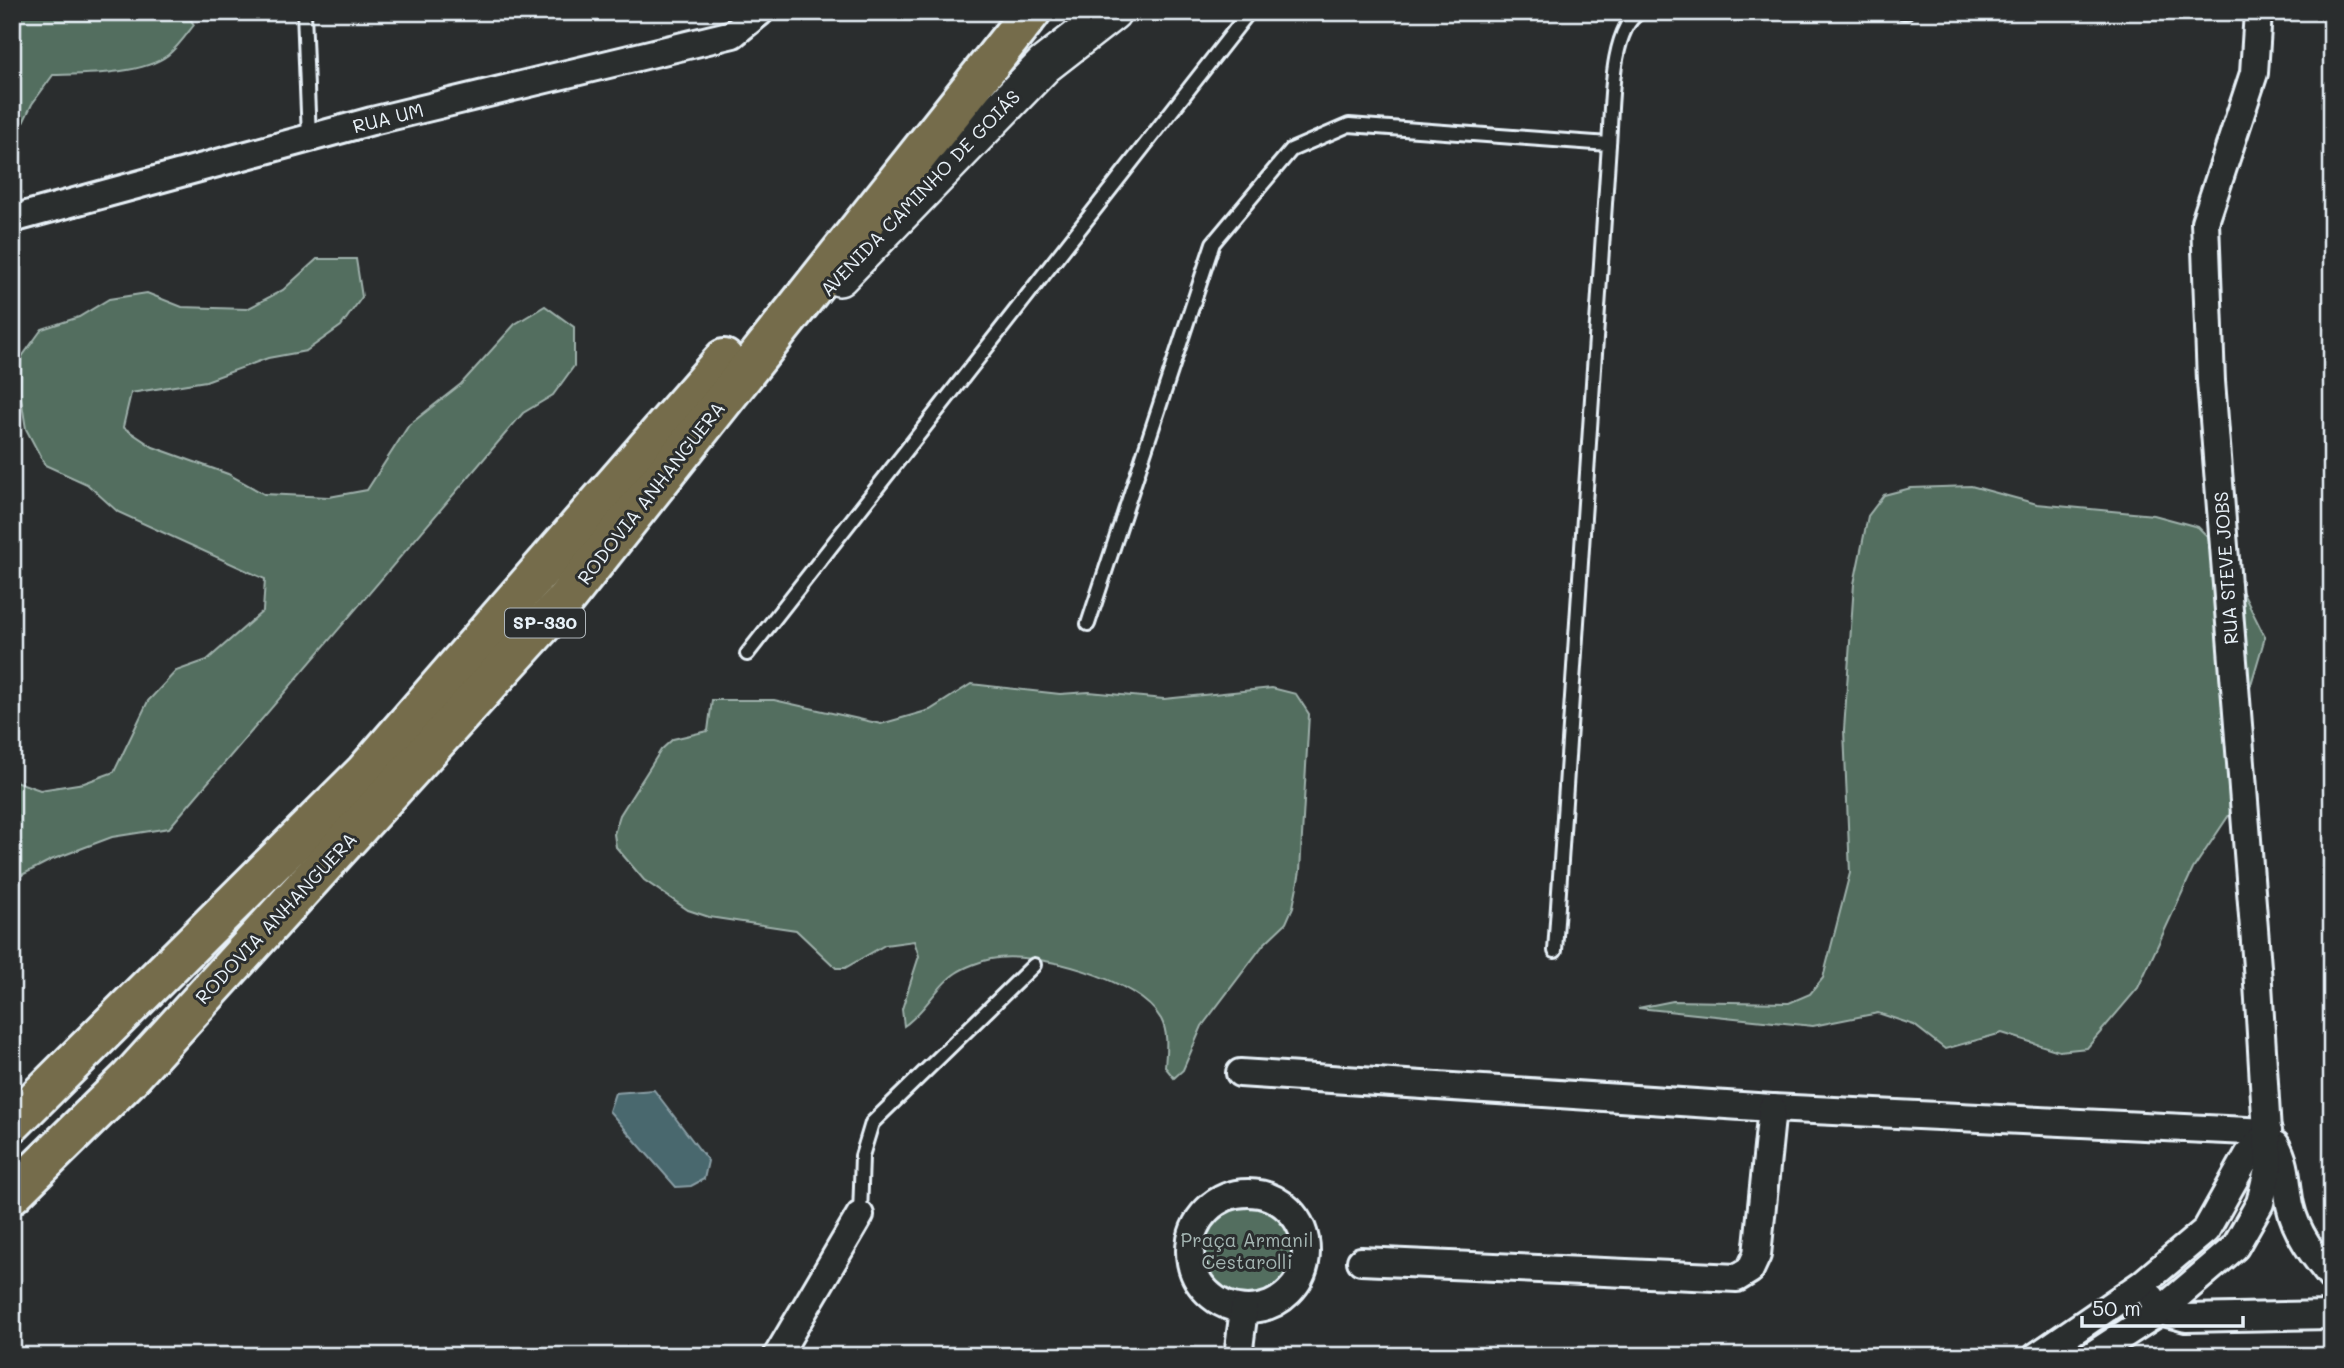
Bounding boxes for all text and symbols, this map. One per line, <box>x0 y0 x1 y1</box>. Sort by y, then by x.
street label: AVENIDA CAMINHO DE GOIÁS <box>814 84 1025 301</box>
street label: RUA UM <box>350 97 426 138</box>
street label: RODOVIA ANHANGUERA <box>571 396 730 589</box>
street label: RUA STEVE JOBS <box>2208 491 2243 645</box>
road number: SP-330 <box>505 608 585 638</box>
street label: RODOVIA ANHANGUERA <box>189 827 362 1009</box>
park label: Praça Armanil Cestarolli <box>1181 1227 1313 1274</box>
scale bar <box>2082 1284 2242 1328</box>
text: 50 m <box>2092 1294 2141 1321</box>

